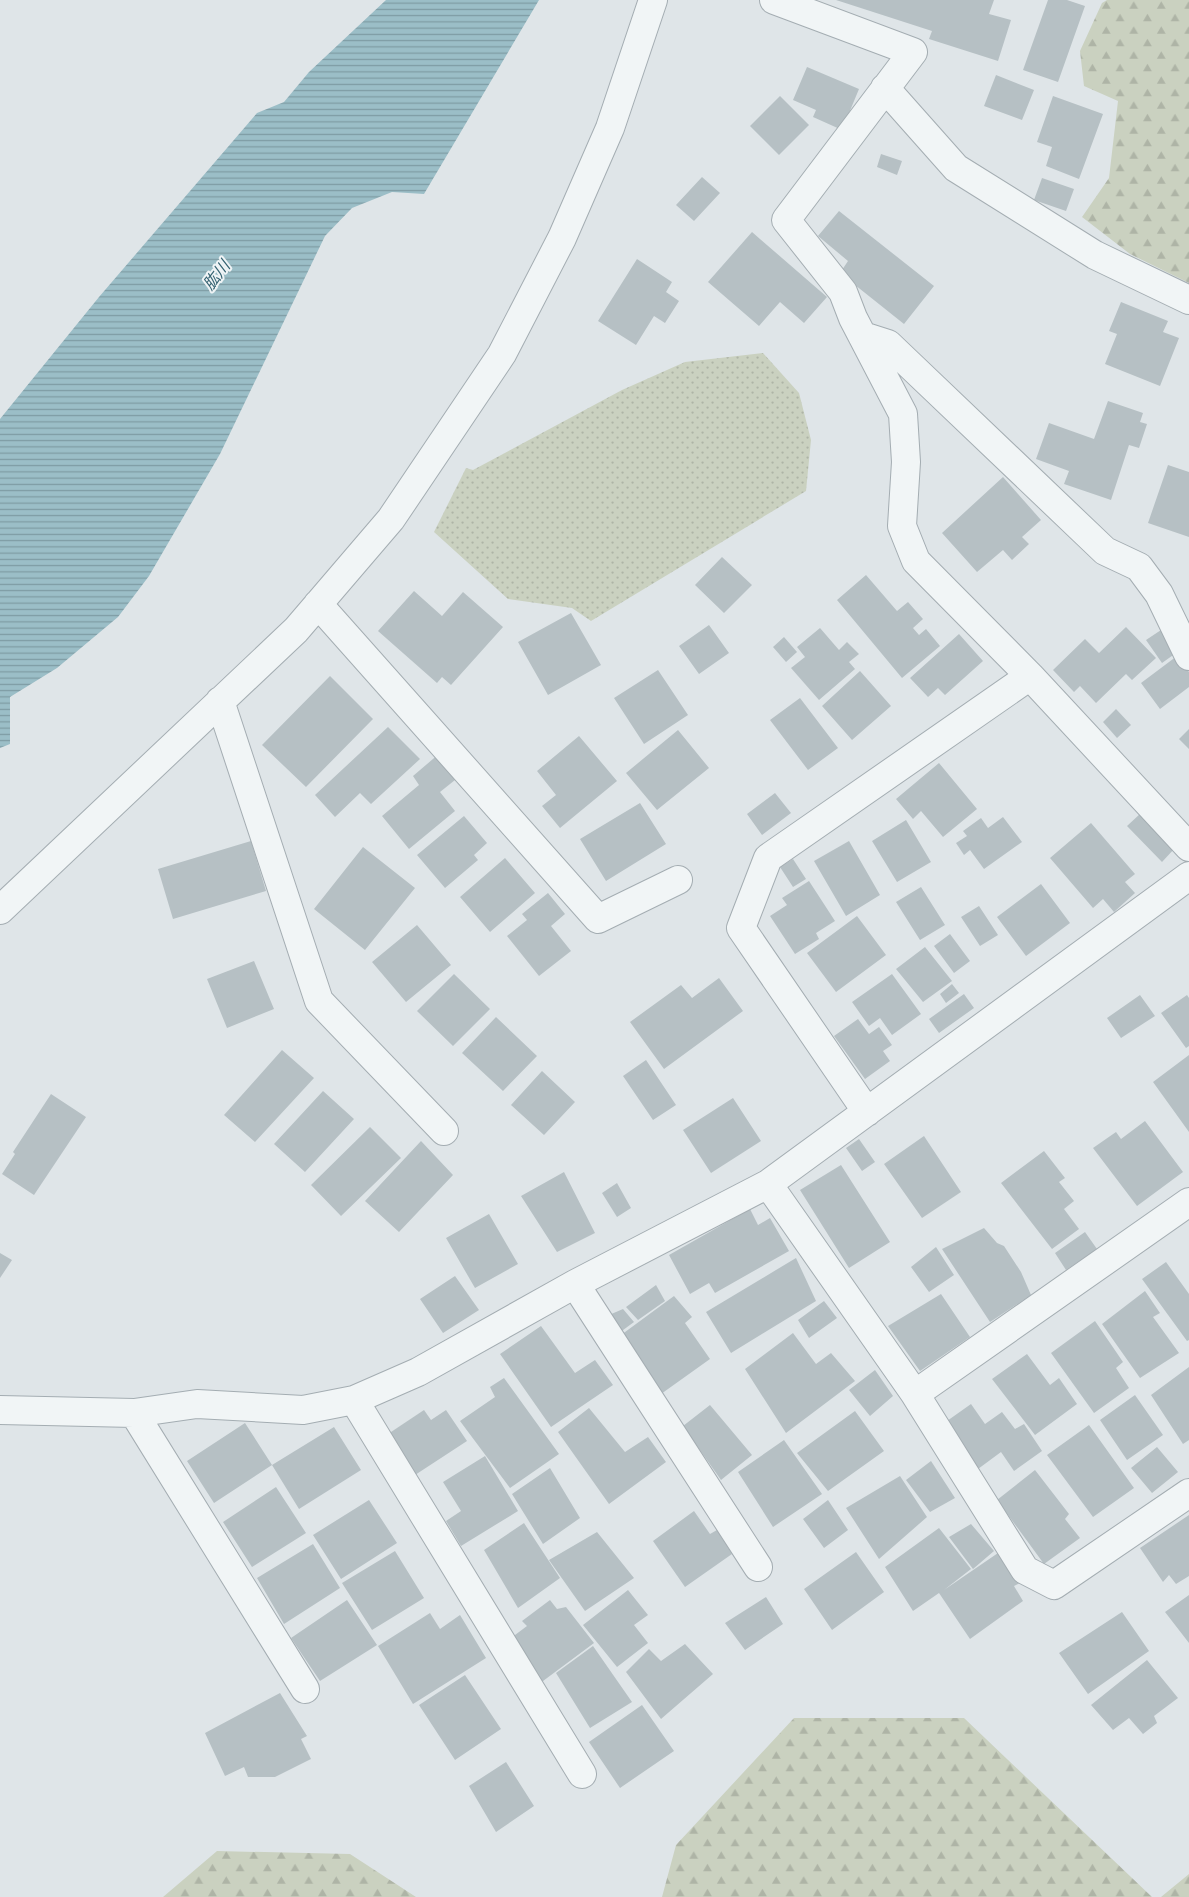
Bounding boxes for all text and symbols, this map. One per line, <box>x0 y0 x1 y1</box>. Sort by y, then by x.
water label: 肱川 <box>199 255 234 293</box>

